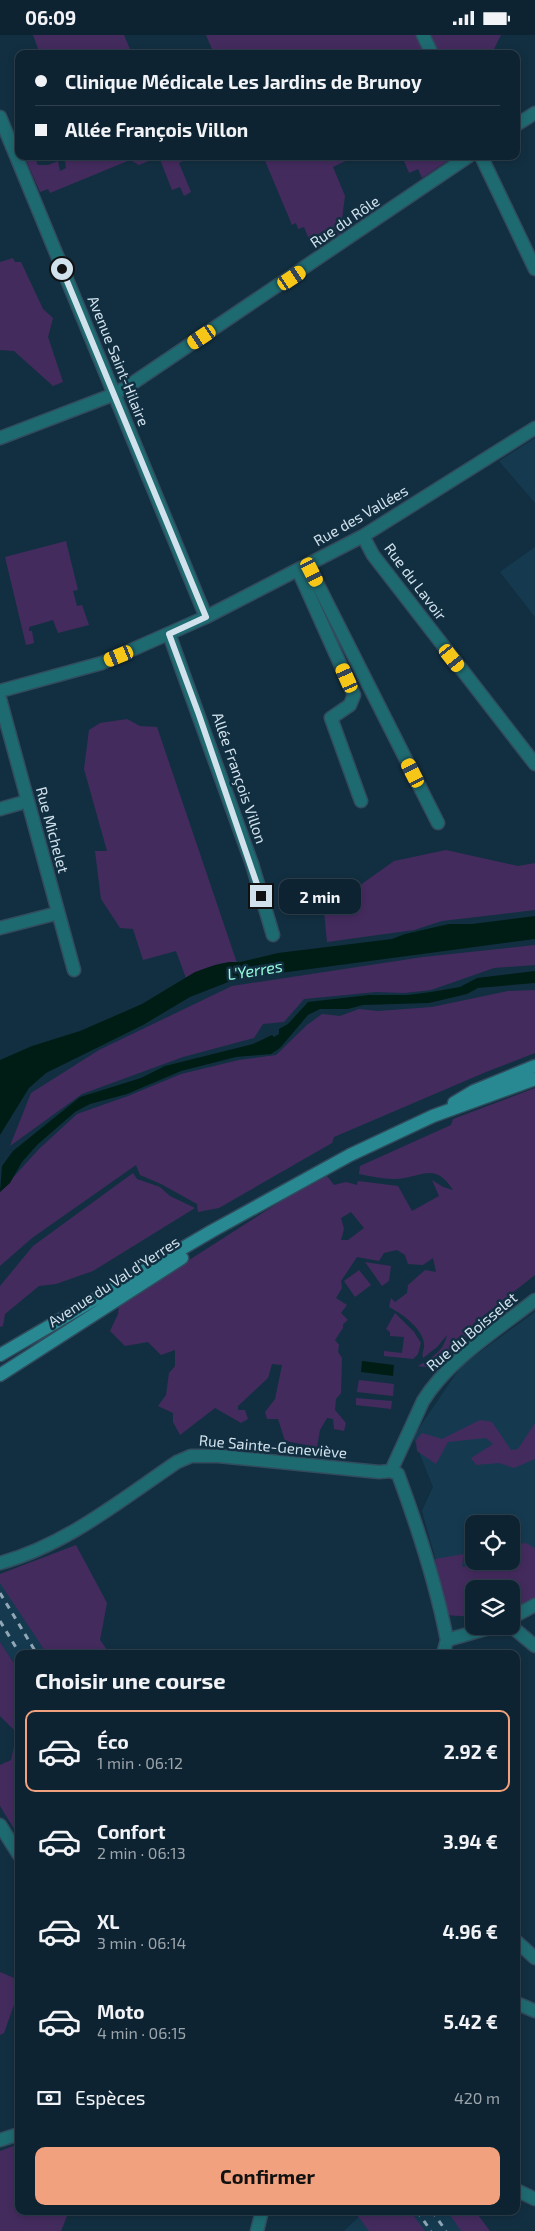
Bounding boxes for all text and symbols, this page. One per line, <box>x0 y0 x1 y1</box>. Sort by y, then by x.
text: 06:09 <box>25 6 76 29</box>
text: Clinique Médicale Les Jardins de Brunoy <box>65 70 422 93</box>
text: Allée François Villon <box>65 118 248 141</box>
street label: Rue du Rôle <box>306 191 383 251</box>
route start <box>51 258 73 280</box>
car <box>275 263 308 293</box>
street label: Avenue Saint-Hilaire <box>85 293 153 429</box>
car <box>185 322 218 352</box>
street label: Rue des Vallées <box>310 481 411 549</box>
street label: Rue du Lavoir <box>381 539 451 623</box>
car <box>298 555 325 589</box>
car <box>436 642 467 674</box>
car <box>102 643 135 669</box>
car <box>334 661 359 695</box>
street label: Allée François Villon <box>208 710 271 846</box>
car <box>399 756 426 790</box>
street label: Rue Michelet <box>33 785 73 875</box>
callout: 2 min <box>278 879 361 913</box>
route end <box>250 885 272 907</box>
text: 2 min <box>300 887 340 906</box>
water label: L'Yerres <box>226 956 284 983</box>
street label: Avenue du Val d'Yerres <box>44 1232 183 1330</box>
street label: Rue du Boisselet <box>422 1288 521 1374</box>
street label: Rue Sainte-Geneviève <box>198 1431 348 1461</box>
map controls <box>465 1515 520 1635</box>
button: locate <box>465 1515 520 1570</box>
button: layers <box>465 1580 520 1635</box>
text: Choisir une course <box>35 1667 226 1693</box>
icon: car <box>37 1729 82 1774</box>
text: Éco <box>97 1730 129 1753</box>
text: 2.92 € <box>444 1740 498 1763</box>
text: 1 min · 06:12 <box>97 1753 183 1772</box>
icon: car <box>37 1819 82 1864</box>
text: Confort <box>97 1820 165 1843</box>
text: 3.94 € <box>443 1830 498 1853</box>
text: 2 min · 06:13 <box>97 1843 186 1862</box>
icon: car <box>37 1909 82 1954</box>
text: XL <box>97 1910 119 1933</box>
text: 4.96 € <box>443 1920 498 1943</box>
text: 3 min · 06:14 <box>97 1933 186 1952</box>
icon: car <box>37 1999 82 2044</box>
text: Moto <box>97 2000 145 2023</box>
text: 5.42 € <box>444 2010 498 2033</box>
text: 4 min · 06:15 <box>97 2023 186 2042</box>
icon: cash <box>35 2084 63 2112</box>
text: Espèces <box>75 2086 146 2109</box>
text: 420 m <box>454 2088 500 2107</box>
button: Confirmer <box>35 2147 500 2205</box>

